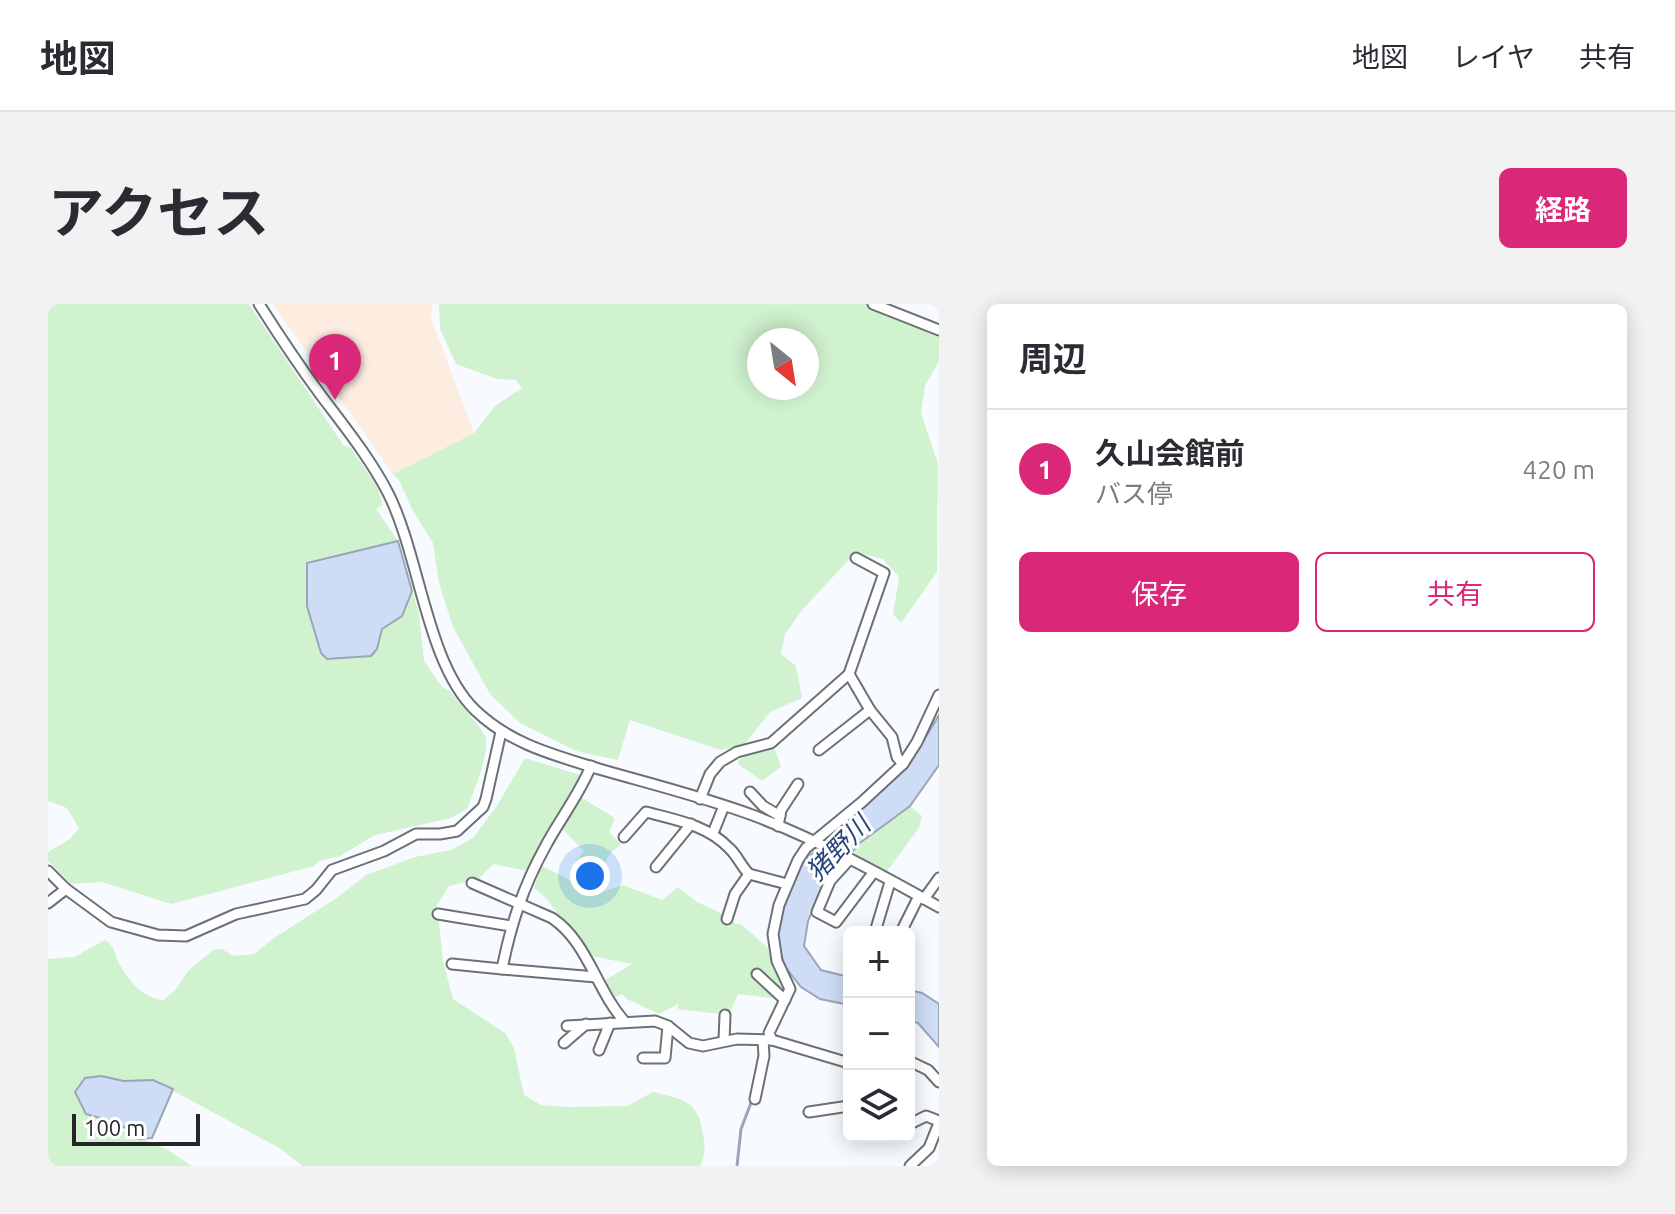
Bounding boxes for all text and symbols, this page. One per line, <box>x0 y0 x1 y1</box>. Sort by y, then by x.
text: 地図 <box>40 37 116 79</box>
text: 地図 <box>1352 41 1408 72</box>
text: レイヤ <box>1452 41 1535 72</box>
text: 共有 <box>1579 41 1635 72</box>
button: 経路 <box>1499 168 1627 248</box>
text: アクセス <box>48 181 269 244</box>
north arrow <box>747 328 819 400</box>
pin: 1 <box>309 334 361 400</box>
text: 周辺 <box>1019 339 1087 377</box>
text: 久山会館前 <box>1095 436 1245 470</box>
text: 1 <box>1038 455 1052 484</box>
text: 420 m <box>1523 455 1595 484</box>
text: バス停 <box>1095 479 1173 508</box>
button: 保存 <box>1019 552 1299 632</box>
button: 共有 <box>1315 552 1595 632</box>
water label: 猪野川 <box>800 808 878 886</box>
your location <box>570 856 610 896</box>
map controls <box>843 926 915 1142</box>
button: + <box>843 926 915 998</box>
button: − <box>843 998 915 1070</box>
button: layers <box>843 1070 915 1142</box>
scale bar <box>72 1110 200 1146</box>
text: 100 m <box>84 1115 145 1140</box>

